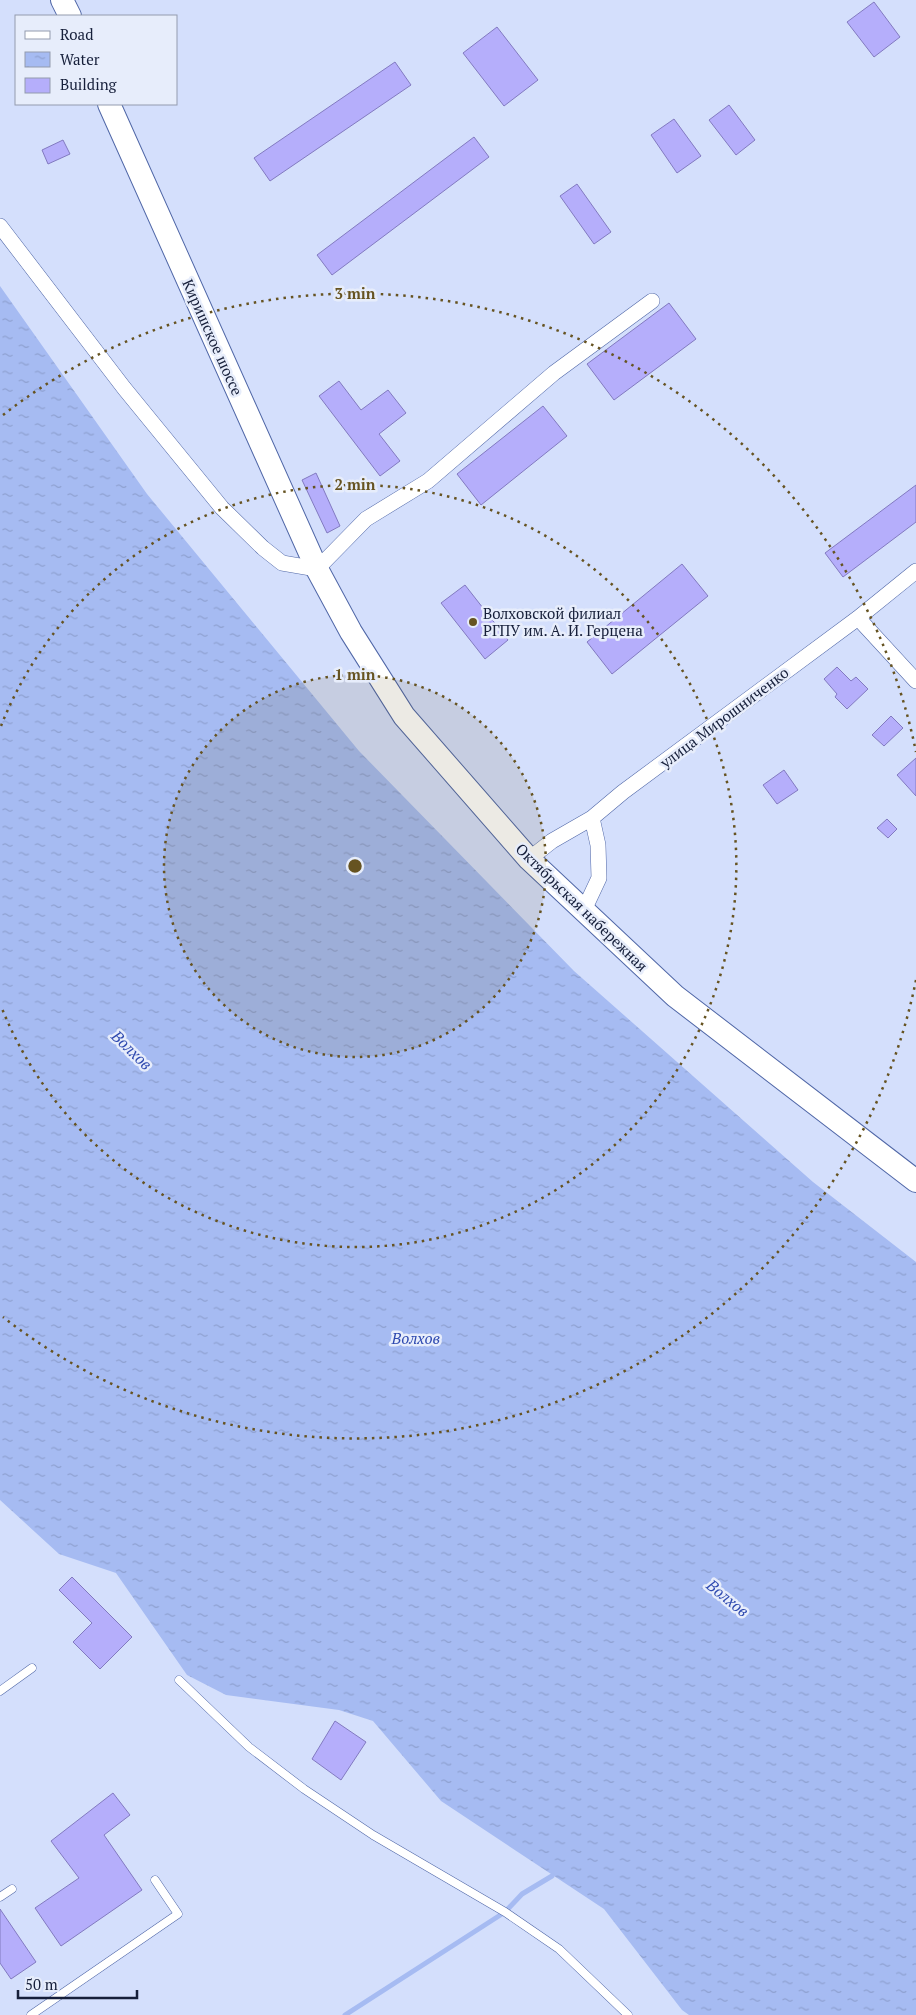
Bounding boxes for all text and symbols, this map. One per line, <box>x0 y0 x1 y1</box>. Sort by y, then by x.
legend <box>15 15 178 105</box>
text: Road <box>60 24 93 44</box>
text: Water <box>60 49 100 69</box>
text: Building <box>60 74 118 94</box>
street label: Киришское шоссе <box>178 276 248 398</box>
text: 3 min <box>334 283 376 303</box>
text: 2 min <box>334 474 376 494</box>
place label: Волховской филиал РГПУ им. А. И. Герцена <box>483 603 643 640</box>
marker: Волховской филиал РГПУ им. А. И. Герцена <box>467 616 479 628</box>
street label: улица Мирошниченко <box>655 662 792 773</box>
text: 1 min <box>334 664 376 684</box>
street label: Октябрьская набережная <box>512 839 652 975</box>
centre of rings <box>346 857 364 875</box>
water label: Волхов <box>106 1024 157 1075</box>
water label: Волхов <box>391 1327 441 1349</box>
water label: Волхов <box>701 1573 754 1622</box>
scale bar <box>18 1968 136 2000</box>
text: 50 m <box>25 1974 58 1994</box>

